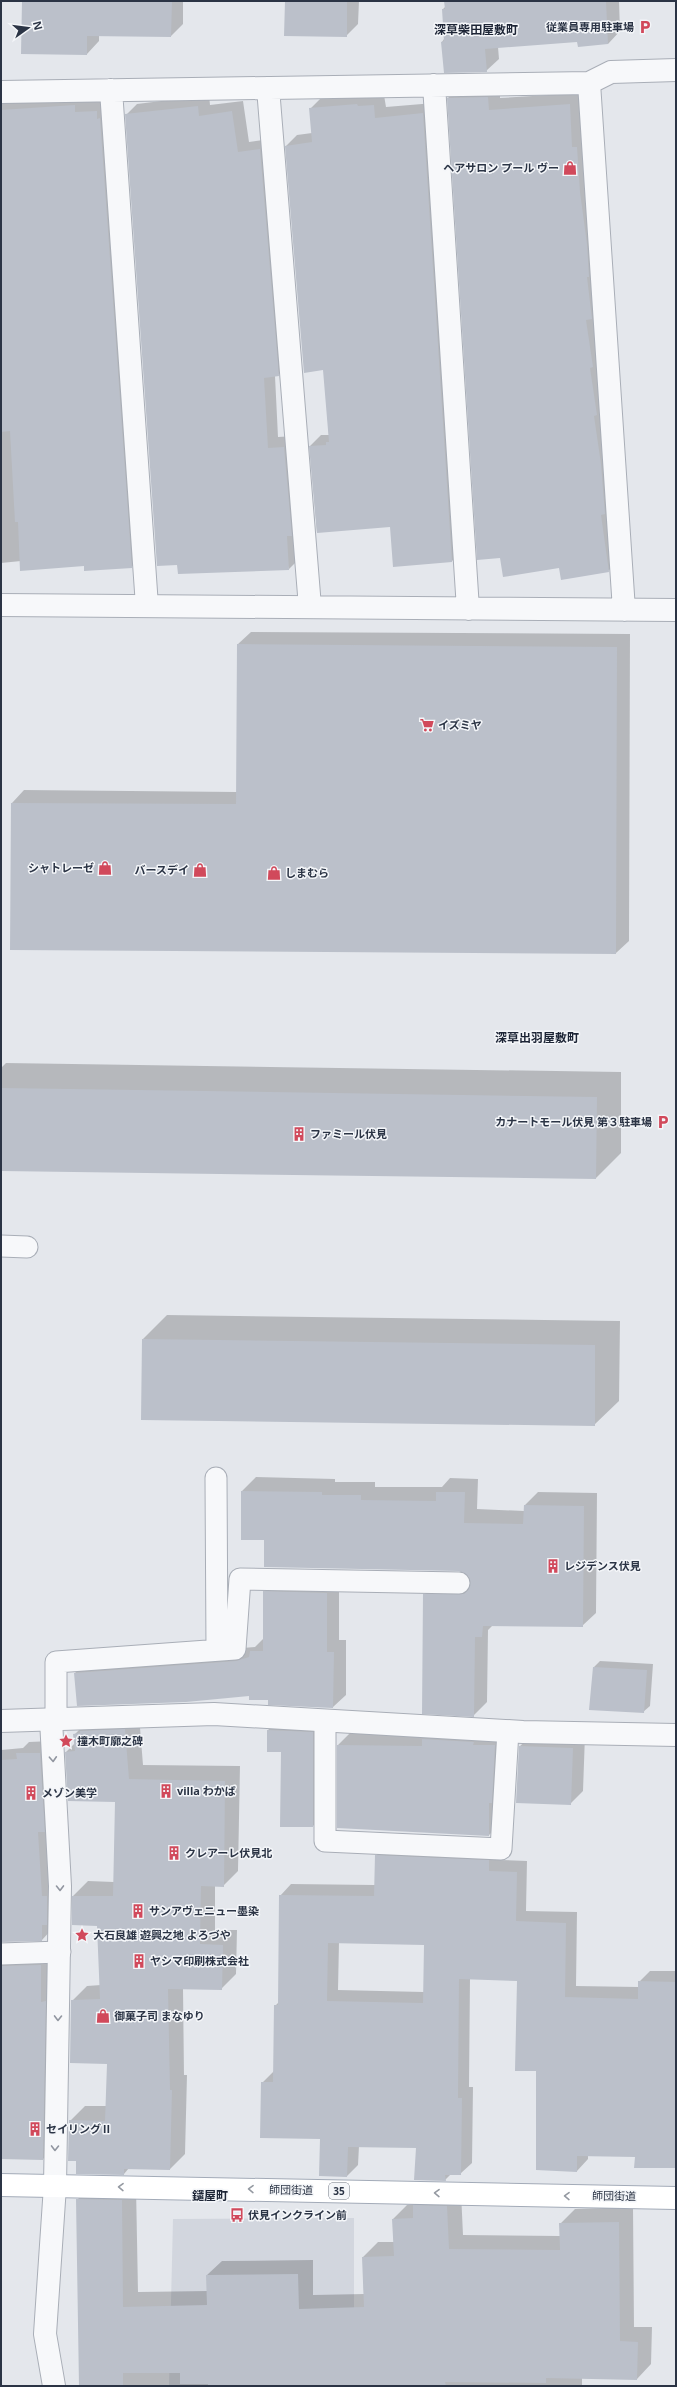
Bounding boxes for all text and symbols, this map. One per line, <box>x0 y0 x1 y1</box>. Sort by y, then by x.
north arrow <box>8 8 48 48</box>
text: N <box>30 19 47 32</box>
place label: 従業員専用駐車場 <box>546 19 634 34</box>
parking icon: 従業員専用駐車場 <box>637 19 653 35</box>
district label: 深草柴田屋敷町 <box>434 21 518 38</box>
place label: ヘアサロン プール ヴー <box>443 160 559 175</box>
shop icon: ヘアサロン プール ヴー <box>562 160 578 176</box>
supermarket icon: イズミヤ <box>419 717 435 733</box>
place label: イズミヤ <box>438 717 482 732</box>
place label: シャトレーゼ <box>28 860 94 875</box>
shop icon: シャトレーゼ <box>97 860 113 876</box>
place label: バースデイ <box>135 862 189 877</box>
shop icon: バースデイ <box>192 862 208 878</box>
shop icon: しまむら <box>266 865 282 881</box>
place label: しまむら <box>285 865 329 880</box>
district label: 深草出羽屋敷町 <box>495 1029 579 1046</box>
place label: カナートモール伏見 第３駐車場 <box>495 1114 652 1129</box>
parking icon: カナートモール伏見 第３駐車場 <box>655 1114 671 1130</box>
building icon: ファミール伏見 <box>291 1126 307 1142</box>
place label: ファミール伏見 <box>310 1126 387 1141</box>
building icon: レジデンス伏見 <box>545 1558 561 1574</box>
place label: レジデンス伏見 <box>564 1558 641 1573</box>
place icon: 撞木町廓之碑 <box>58 1733 74 1749</box>
place label: 撞木町廓之碑 <box>77 1733 143 1748</box>
one-way arrow <box>49 1756 57 1762</box>
building icon: villa わかば <box>158 1783 174 1799</box>
place label: villa わかば <box>177 1783 236 1798</box>
building icon: メゾン美学 <box>23 1785 39 1801</box>
place label: メゾン美学 <box>42 1785 97 1800</box>
building icon: クレアーレ伏見北 <box>166 1845 182 1861</box>
place label: クレアーレ伏見北 <box>185 1845 272 1860</box>
one-way arrow <box>56 1885 64 1891</box>
building icon: サンアヴェニュー墨染 <box>130 1903 146 1919</box>
place label: サンアヴェニュー墨染 <box>149 1903 259 1918</box>
place icon: 大石良雄 遊興之地 よろづや <box>74 1927 90 1943</box>
place label: 大石良雄 遊興之地 よろづや <box>93 1927 231 1942</box>
building icon: ヤシマ印刷株式会社 <box>131 1953 147 1969</box>
place label: ヤシマ印刷株式会社 <box>150 1953 249 1968</box>
shop icon: 御菓子司 まなゆり <box>95 2008 111 2024</box>
place label: 御菓子司 まなゆり <box>114 2008 205 2023</box>
one-way arrow <box>54 2015 62 2021</box>
building icon: セイリングⅡ <box>27 2121 43 2137</box>
place label: セイリングⅡ <box>46 2121 112 2136</box>
one-way arrow <box>51 2145 59 2151</box>
street label: 師団街道 <box>269 2182 313 2197</box>
one-way arrow <box>118 2183 124 2191</box>
road number: 35 <box>329 2183 349 2199</box>
one-way arrow <box>248 2185 254 2194</box>
district label: 鑓屋町 <box>192 2187 228 2204</box>
street label: 師団街道 <box>592 2188 636 2203</box>
one-way arrow <box>434 2189 440 2197</box>
one-way arrow <box>564 2191 570 2200</box>
bus stop icon: 伏見インクライン前 <box>229 2207 245 2223</box>
place label: 伏見インクライン前 <box>248 2207 347 2222</box>

